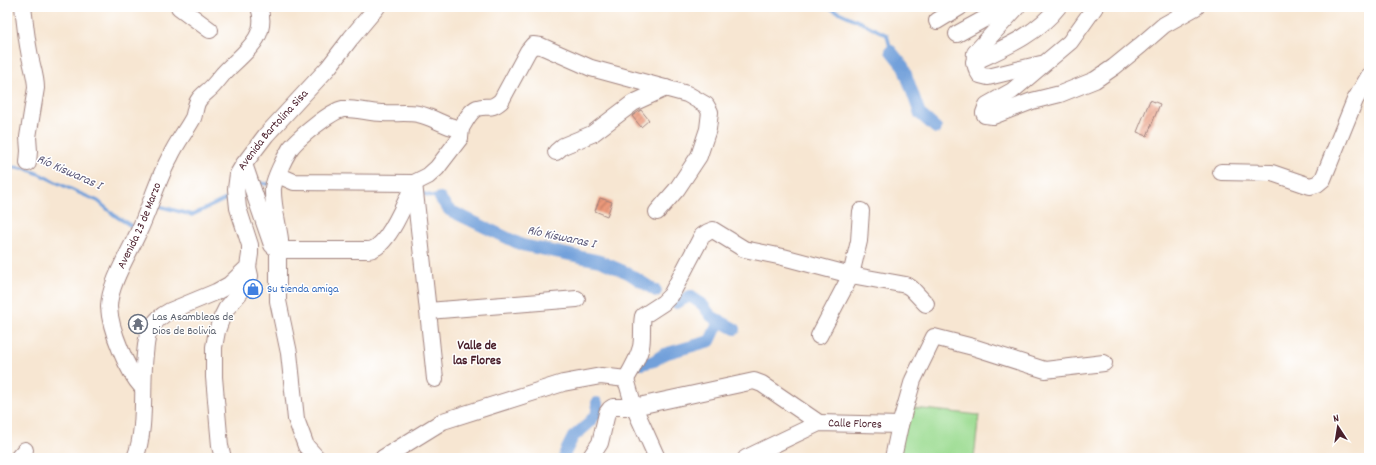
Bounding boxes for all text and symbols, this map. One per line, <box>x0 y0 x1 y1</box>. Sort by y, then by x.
street label: Avenida Bartolina Sisa <box>234 86 313 174</box>
water label: Río Kiswaras I <box>34 150 106 197</box>
street label: Avenida 23 de Marzo <box>113 180 166 272</box>
water label: Río Kiswaras I <box>525 222 599 255</box>
shop icon: Su tienda amiga <box>242 278 264 300</box>
place label: Su tienda amiga <box>267 281 339 298</box>
place label: Las Asambleas de Dios de Bolivia <box>152 309 233 340</box>
temple icon: Las Asambleas de Dios de Bolivia <box>127 313 149 335</box>
district label: Valle de las Flores <box>453 337 502 371</box>
north arrow <box>1318 407 1358 447</box>
text: N <box>1332 411 1341 428</box>
street label: Calle Flores <box>828 415 882 433</box>

